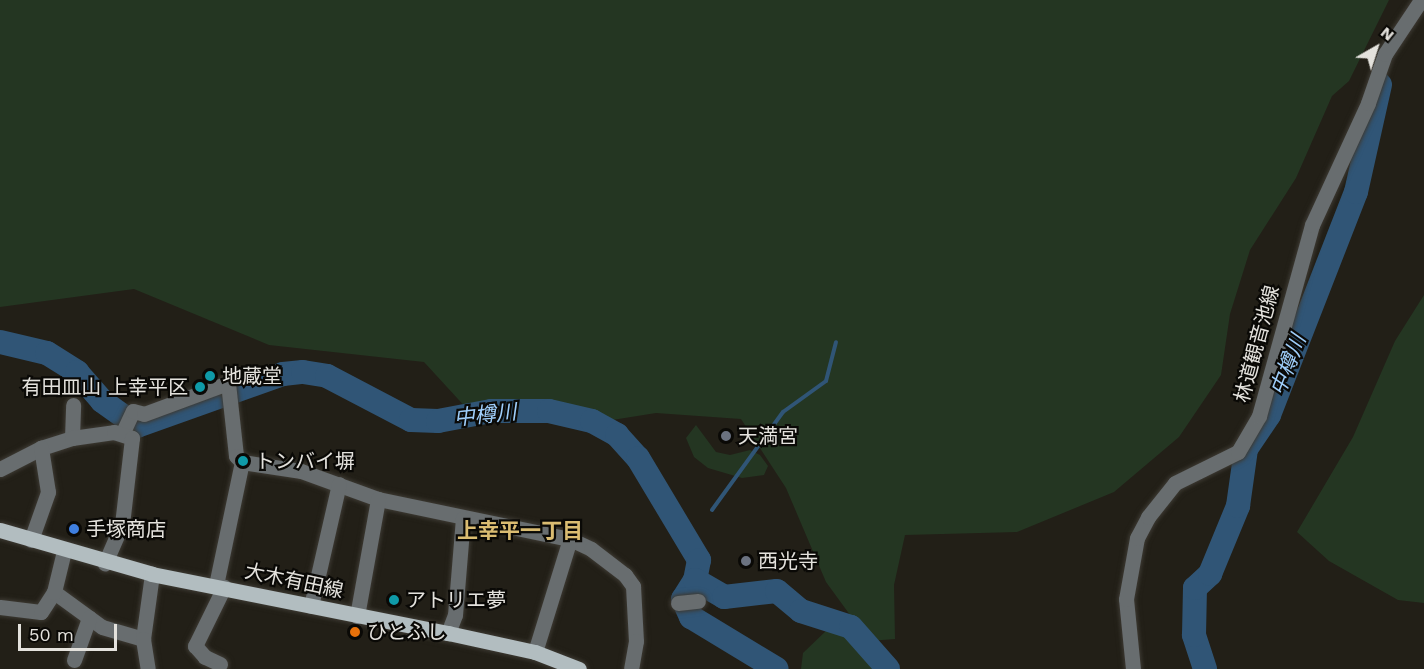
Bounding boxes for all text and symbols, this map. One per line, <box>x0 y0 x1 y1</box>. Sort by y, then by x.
north arrow <box>1346 18 1406 78</box>
text: N <box>1377 23 1398 45</box>
street label: 林道観音池線 <box>1230 283 1284 405</box>
water label: 中樽川 <box>1265 331 1311 399</box>
place label: 地蔵堂 <box>222 364 282 388</box>
marker: 地蔵堂 <box>203 369 217 383</box>
place label: 有田皿山 上幸平区 <box>21 375 188 399</box>
marker: 有田皿山 上幸平区 <box>193 380 207 394</box>
water label: 中樽川 <box>452 399 518 431</box>
place label: 天満宮 <box>738 424 798 448</box>
marker: 天満宮 <box>719 429 733 443</box>
place label: トンバイ塀 <box>255 449 355 473</box>
marker: トンバイ塀 <box>236 454 250 468</box>
place label: 手塚商店 <box>86 517 166 541</box>
district label: 上幸平一丁目 <box>457 518 583 544</box>
marker: 手塚商店 <box>67 522 81 536</box>
place label: 西光寺 <box>758 549 818 573</box>
marker: 西光寺 <box>739 554 753 568</box>
street label: 大木有田線 <box>243 559 345 603</box>
place label: アトリエ夢 <box>406 588 506 612</box>
marker: アトリエ夢 <box>387 593 401 607</box>
scale bar <box>21 612 120 650</box>
place label: ひとふし <box>367 620 447 644</box>
text: 50 m <box>29 624 74 645</box>
marker: ひとふし <box>348 625 362 639</box>

